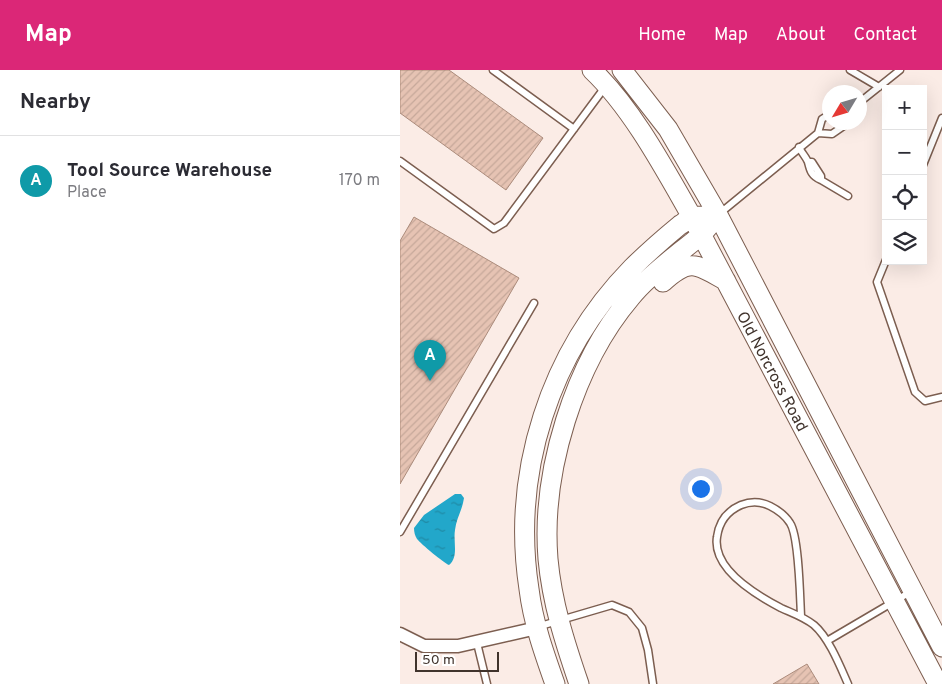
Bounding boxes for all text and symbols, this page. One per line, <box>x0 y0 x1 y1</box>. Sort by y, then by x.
text: Map <box>25 20 72 50</box>
text: Home <box>638 24 686 47</box>
text: Map <box>714 24 748 47</box>
text: About <box>776 24 825 47</box>
text: Contact <box>853 24 917 47</box>
north arrow <box>822 85 867 130</box>
map controls <box>882 85 927 265</box>
button: + <box>882 85 927 130</box>
text: Nearby <box>20 89 91 116</box>
button: − <box>882 130 927 175</box>
text: Tool Source Warehouse <box>67 159 272 183</box>
text: A <box>30 171 42 191</box>
text: 170 m <box>339 171 380 191</box>
button: locate <box>882 175 927 220</box>
text: Place <box>67 183 107 203</box>
button: layers <box>882 220 927 265</box>
street label: Old Norcross Road <box>731 308 811 435</box>
pin: A <box>414 340 446 381</box>
your location <box>688 476 714 502</box>
scale bar <box>415 649 499 672</box>
text: 50 m <box>422 652 455 669</box>

